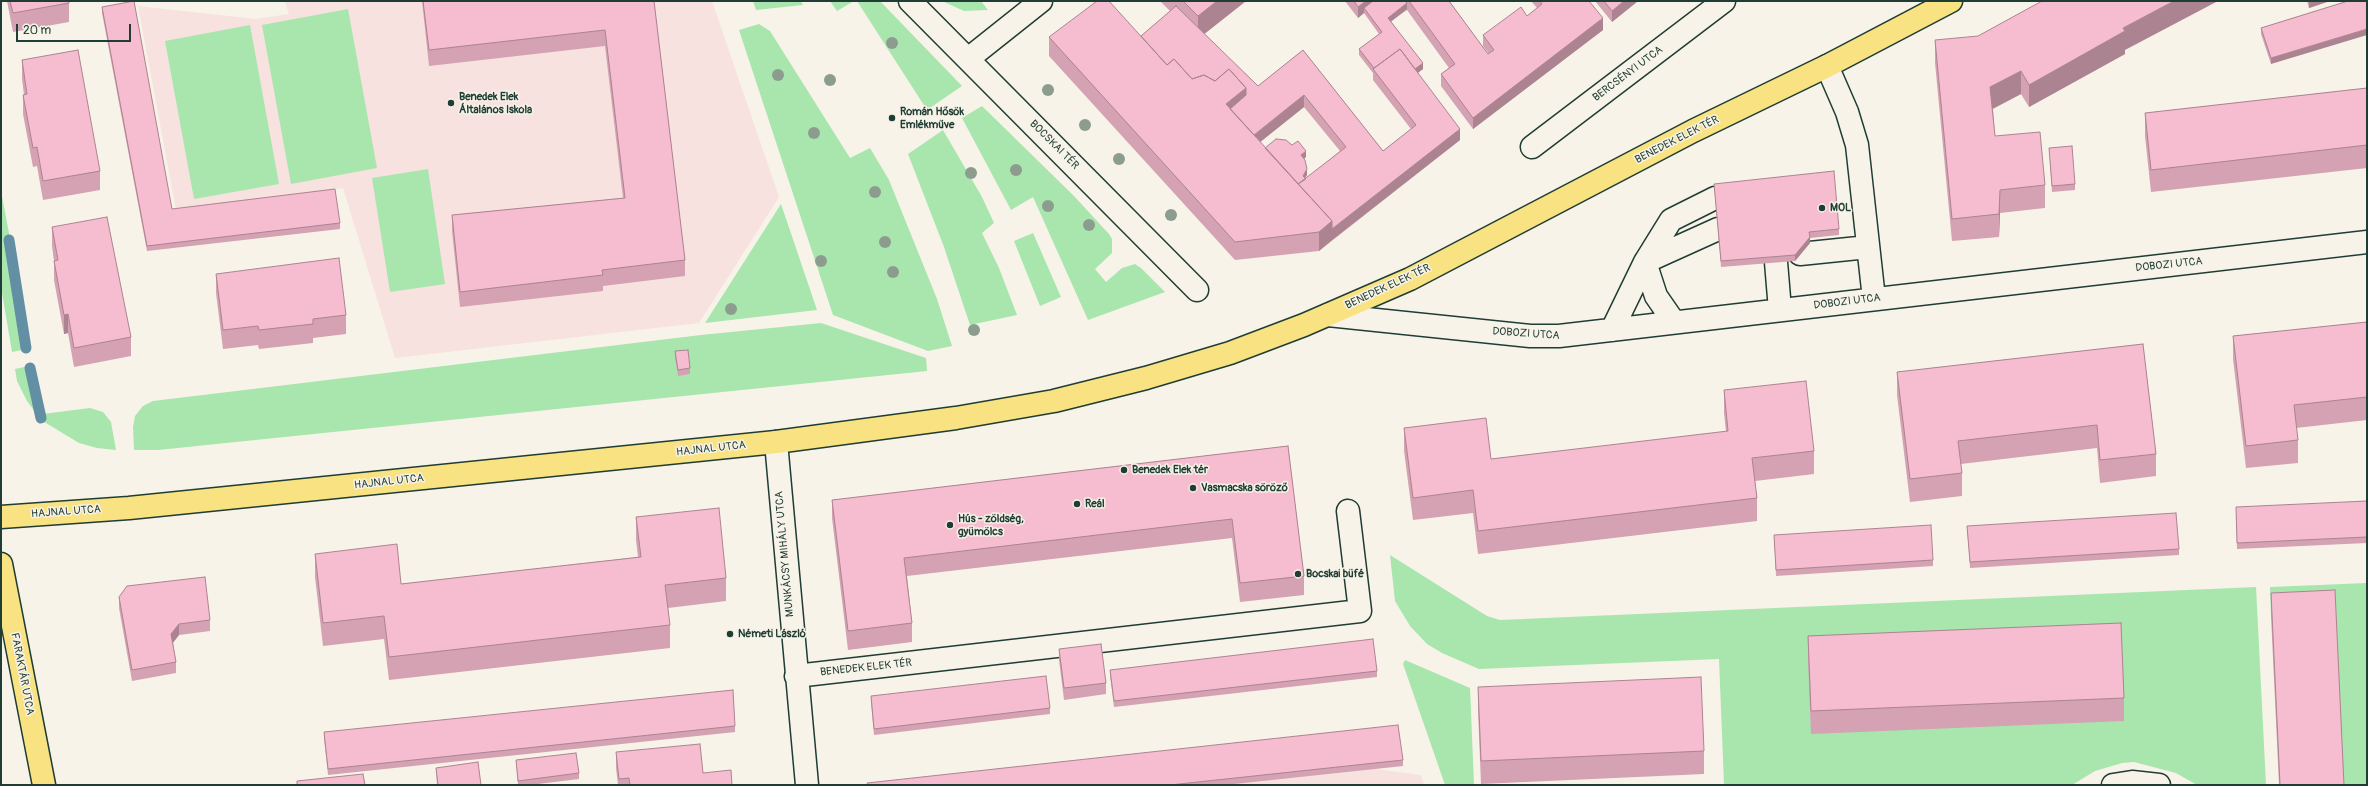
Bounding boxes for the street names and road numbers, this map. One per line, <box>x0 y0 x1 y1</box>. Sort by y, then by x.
street label: BERCSÉNYI UTCA <box>1590 43 1666 105</box>
street label: BENEDEK ELEK TÉR <box>1633 113 1721 167</box>
street label: BOCSKAI TÉR <box>1027 118 1081 172</box>
street label: DOBOZI UTCA <box>2135 255 2203 275</box>
street label: BENEDEK ELEK TÉR <box>1343 262 1433 312</box>
street label: DOBOZI UTCA <box>1813 291 1881 313</box>
street label: DOBOZI UTCA <box>1492 325 1560 343</box>
street label: HAJNAL UTCA <box>676 439 746 459</box>
street label: HAJNAL UTCA <box>354 472 424 492</box>
street label: MUNKÁCSY MIHÁLY UTCA <box>773 490 797 618</box>
street label: HAJNAL UTCA <box>31 503 101 521</box>
street label: FARAKTÁR UTCA <box>8 632 36 716</box>
street label: BENEDEK ELEK TÉR <box>819 657 913 679</box>

